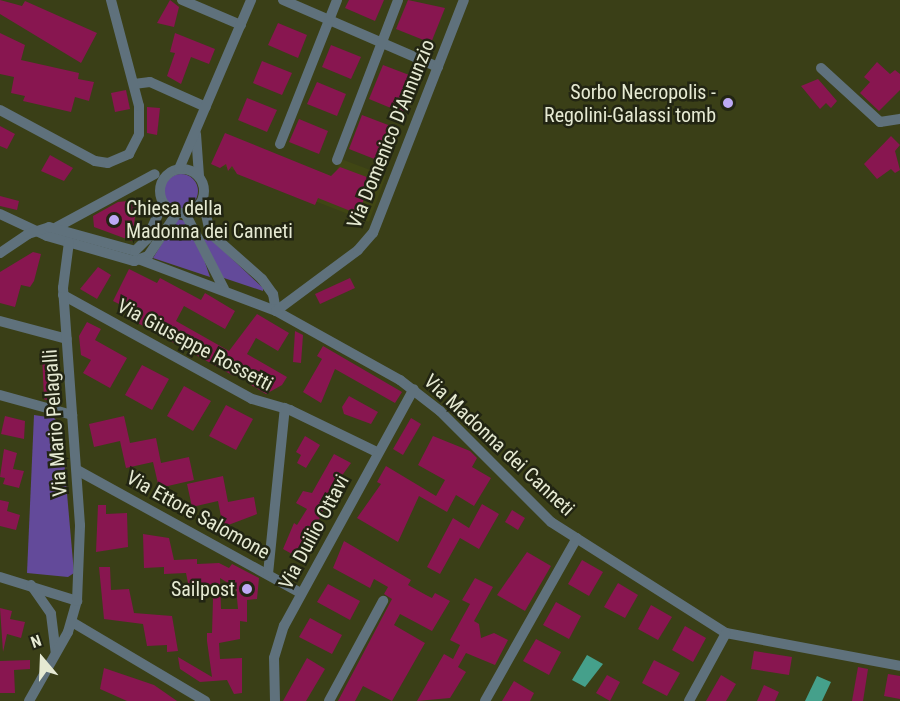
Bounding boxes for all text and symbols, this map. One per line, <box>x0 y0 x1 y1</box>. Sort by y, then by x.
street label: Via Domenico D'Annunzio <box>342 36 440 232</box>
place label: Sorbo Necropolis - Regolini-Galassi tomb <box>544 80 716 127</box>
marker: Sorbo Necropolis - Regolini-Galassi tomb <box>721 96 735 110</box>
place label: Chiesa della Madonna dei Canneti <box>126 196 293 243</box>
marker: Chiesa della Madonna dei Canneti <box>107 213 121 227</box>
street label: Via Giuseppe Rossetti <box>113 294 277 396</box>
street label: Via Mario Pelagalli <box>38 349 72 497</box>
street label: Via Madonna dei Canneti <box>419 369 579 521</box>
street label: Via Ettore Salomone <box>122 466 274 564</box>
street label: Via Duilio Ottavi <box>274 471 354 593</box>
place label: Sailpost <box>171 577 235 601</box>
marker: Sailpost <box>240 582 254 596</box>
north arrow <box>12 629 72 689</box>
text: N <box>28 631 44 652</box>

